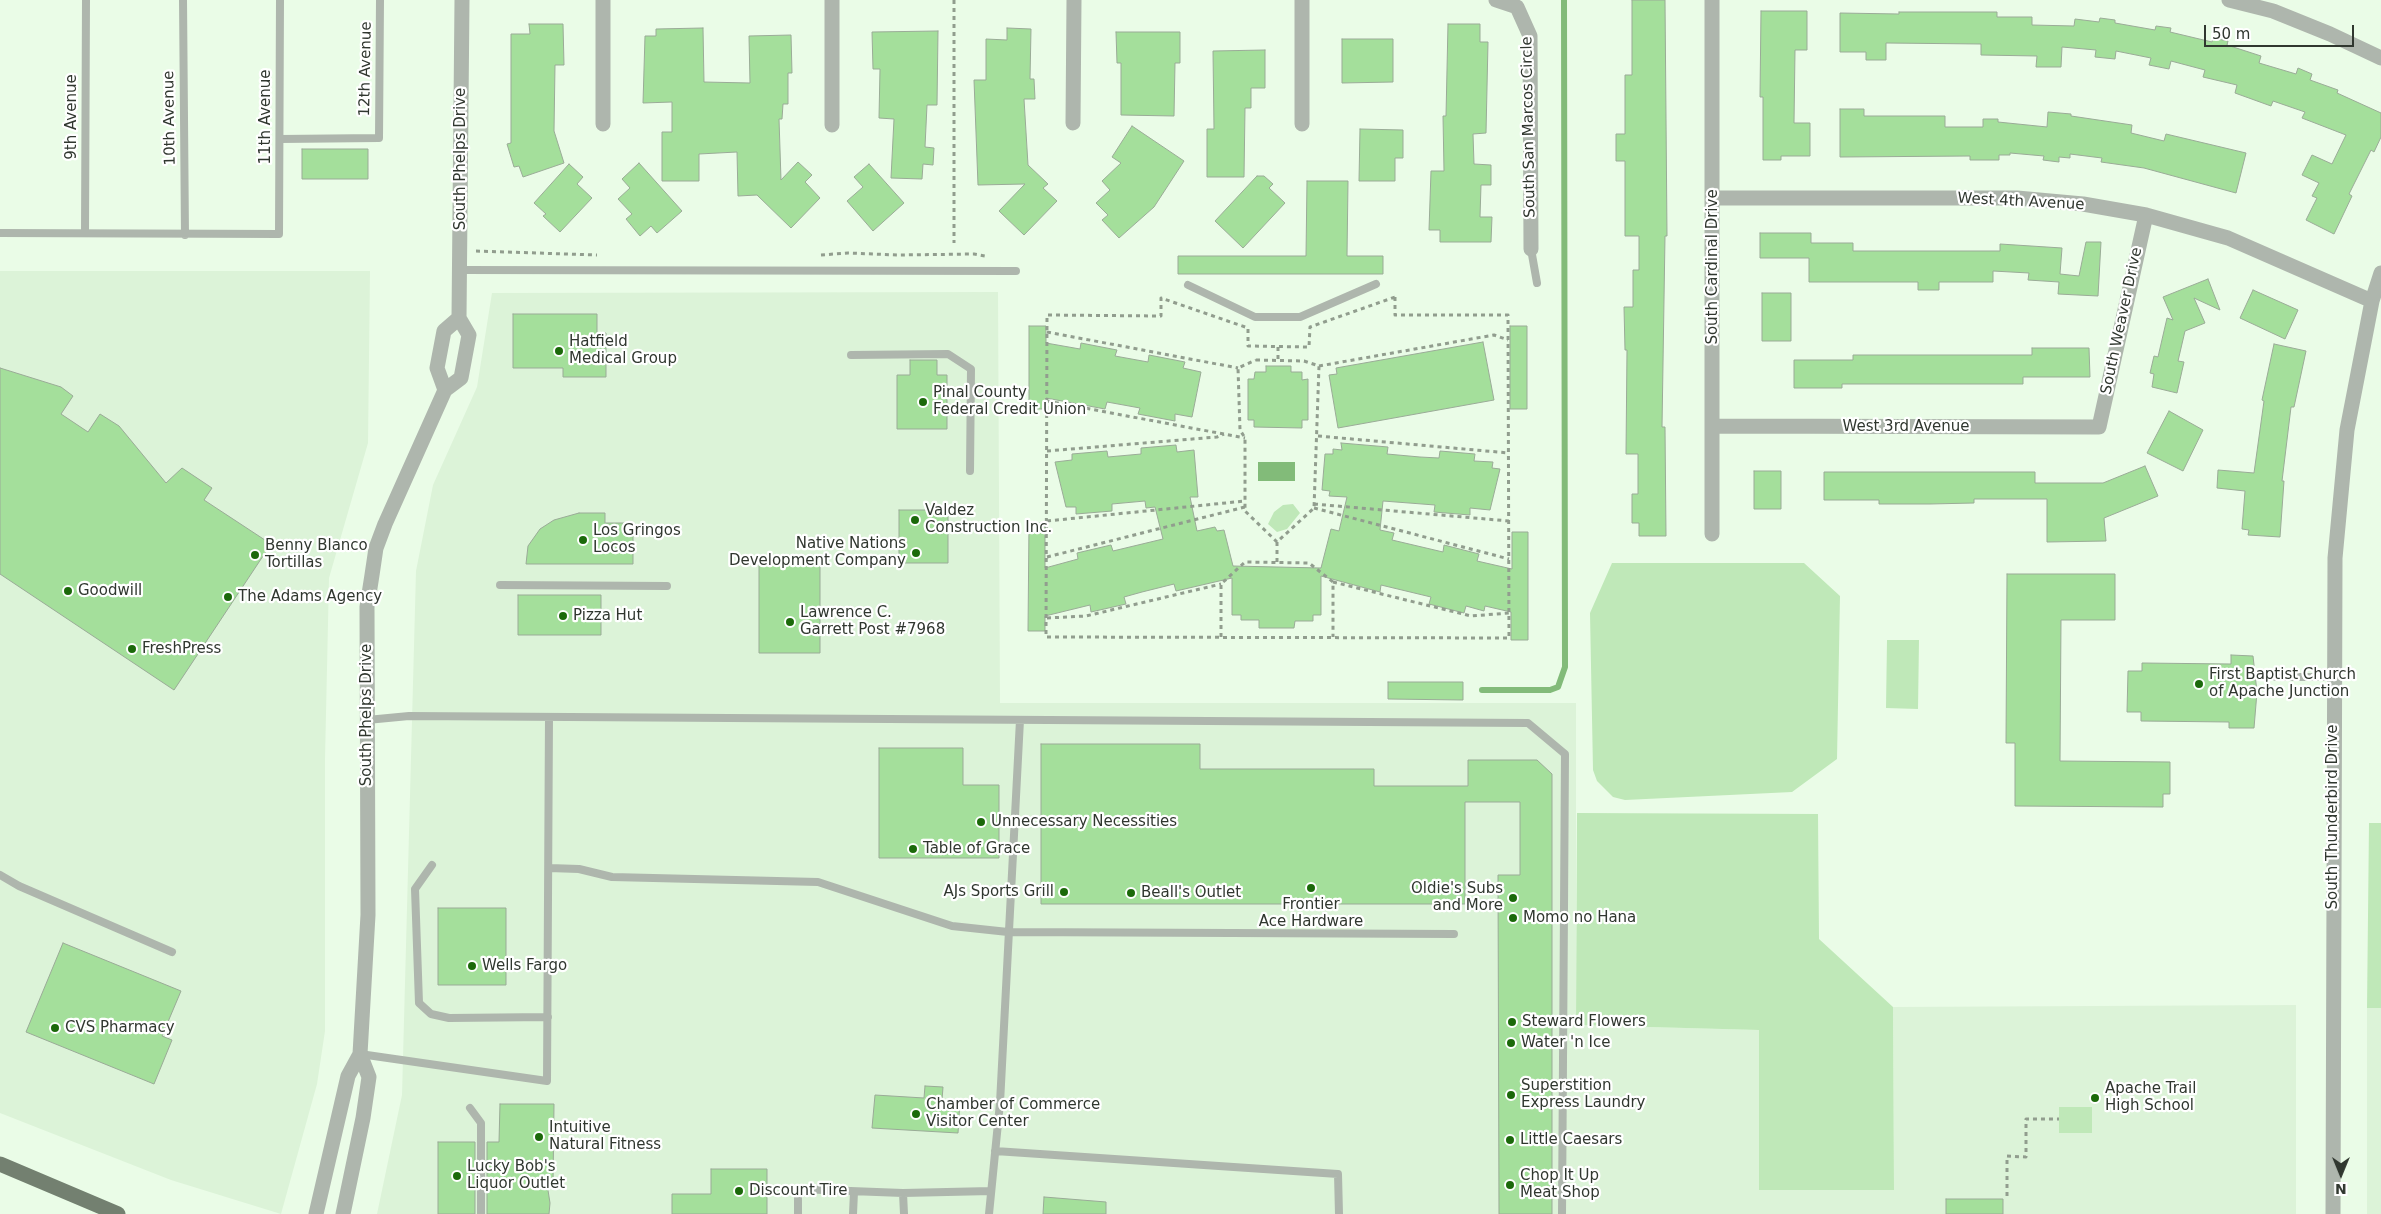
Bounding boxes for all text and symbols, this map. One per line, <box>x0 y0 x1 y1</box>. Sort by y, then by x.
scale bar <box>2206 15 2356 47</box>
street label: 12th Avenue <box>356 21 376 117</box>
text: 50 m <box>2212 25 2250 43</box>
street label: South San Marcos Circle <box>1518 36 1540 218</box>
street label: 10th Avenue <box>160 70 180 166</box>
street label: 11th Avenue <box>257 70 275 164</box>
street label: 9th Avenue <box>63 74 81 160</box>
street label: South Phelps Drive <box>452 88 470 230</box>
street label: South Cardinal Drive <box>1704 189 1722 345</box>
street label: West 4th Avenue <box>1957 190 2085 214</box>
street label: South Weaver Drive <box>2098 246 2146 396</box>
place label: Hatfield Medical Group <box>569 333 677 368</box>
marker: Hatfield Medical Group <box>553 345 565 357</box>
place label: Pinal County Federal Credit Union <box>933 384 1086 419</box>
marker: Pinal County Federal Credit Union <box>917 396 929 408</box>
street label: West 3rd Avenue <box>1842 418 1970 436</box>
place label: Valdez Construction Inc. <box>925 502 1052 537</box>
marker: Valdez Construction Inc. <box>909 514 921 526</box>
place label: Los Gringos Locos <box>593 522 681 557</box>
marker: Los Gringos Locos <box>577 534 589 546</box>
place label: Native Nations Development Company <box>729 535 906 570</box>
place label: Benny Blanco Tortillas <box>265 537 368 572</box>
marker: Native Nations Development Company <box>910 547 922 559</box>
marker: Benny Blanco Tortillas <box>249 549 261 561</box>
place label: Goodwill <box>78 582 142 600</box>
marker: Goodwill <box>62 585 74 597</box>
place label: The Adams Agency <box>238 588 382 606</box>
marker: The Adams Agency <box>222 591 234 603</box>
place label: Lawrence C. Garrett Post #7968 <box>800 604 945 639</box>
place label: Pizza Hut <box>573 607 642 625</box>
marker: Pizza Hut <box>557 610 569 622</box>
marker: Lawrence C. Garrett Post #7968 <box>784 616 796 628</box>
place label: FreshPress <box>142 640 221 658</box>
marker: FreshPress <box>126 643 138 655</box>
street label: South Phelps Drive <box>358 644 376 786</box>
place label: First Baptist Church of Apache Junction <box>2209 666 2356 701</box>
marker: First Baptist Church of Apache Junction <box>2193 678 2205 690</box>
street label: South Thunderbird Drive <box>2324 725 2342 909</box>
place label: Unnecessary Necessities <box>991 813 1177 831</box>
marker: Unnecessary Necessities <box>975 816 987 828</box>
place label: Table of Grace <box>923 840 1030 858</box>
marker: Table of Grace <box>907 843 919 855</box>
place label: Oldie's Subs and More <box>1411 880 1503 915</box>
marker: Frontier Ace Hardware <box>1305 882 1317 894</box>
place label: AJs Sports Grill <box>944 883 1054 901</box>
place label: Beall's Outlet <box>1141 884 1241 902</box>
marker: AJs Sports Grill <box>1058 886 1070 898</box>
marker: Beall's Outlet <box>1125 887 1137 899</box>
marker: Oldie's Subs and More <box>1507 892 1519 904</box>
place label: Frontier Ace Hardware <box>1259 896 1363 931</box>
place label: Momo no Hana <box>1523 909 1636 927</box>
marker: Momo no Hana <box>1507 912 1519 924</box>
place label: Wells Fargo <box>482 957 567 975</box>
marker: Wells Fargo <box>466 960 478 972</box>
place label: Steward Flowers <box>1522 1013 1646 1031</box>
marker: Steward Flowers <box>1506 1016 1518 1028</box>
place label: CVS Pharmacy <box>65 1019 175 1037</box>
marker: CVS Pharmacy <box>49 1022 61 1034</box>
place label: Water 'n Ice <box>1521 1034 1610 1052</box>
marker: Water 'n Ice <box>1505 1037 1517 1049</box>
place label: Superstition Express Laundry <box>1521 1077 1645 1112</box>
place label: Apache Trail High School <box>2105 1080 2196 1115</box>
marker: Superstition Express Laundry <box>1505 1089 1517 1101</box>
marker: Apache Trail High School <box>2089 1092 2101 1104</box>
place label: Chamber of Commerce Visitor Center <box>926 1096 1100 1131</box>
marker: Chamber of Commerce Visitor Center <box>910 1108 922 1120</box>
place label: Intuitive Natural Fitness <box>549 1119 661 1154</box>
marker: Intuitive Natural Fitness <box>533 1131 545 1143</box>
place label: Little Caesars <box>1520 1131 1622 1149</box>
marker: Little Caesars <box>1504 1134 1516 1146</box>
north arrow <box>2316 1149 2366 1199</box>
place label: Lucky Bob's Liquor Outlet <box>467 1158 565 1193</box>
place label: Chop It Up Meat Shop <box>1520 1167 1600 1202</box>
marker: Lucky Bob's Liquor Outlet <box>451 1170 463 1182</box>
marker: Chop It Up Meat Shop <box>1504 1179 1516 1191</box>
text: N <box>2335 1181 2347 1197</box>
place label: Discount Tire <box>749 1182 848 1200</box>
marker: Discount Tire <box>733 1185 745 1197</box>

